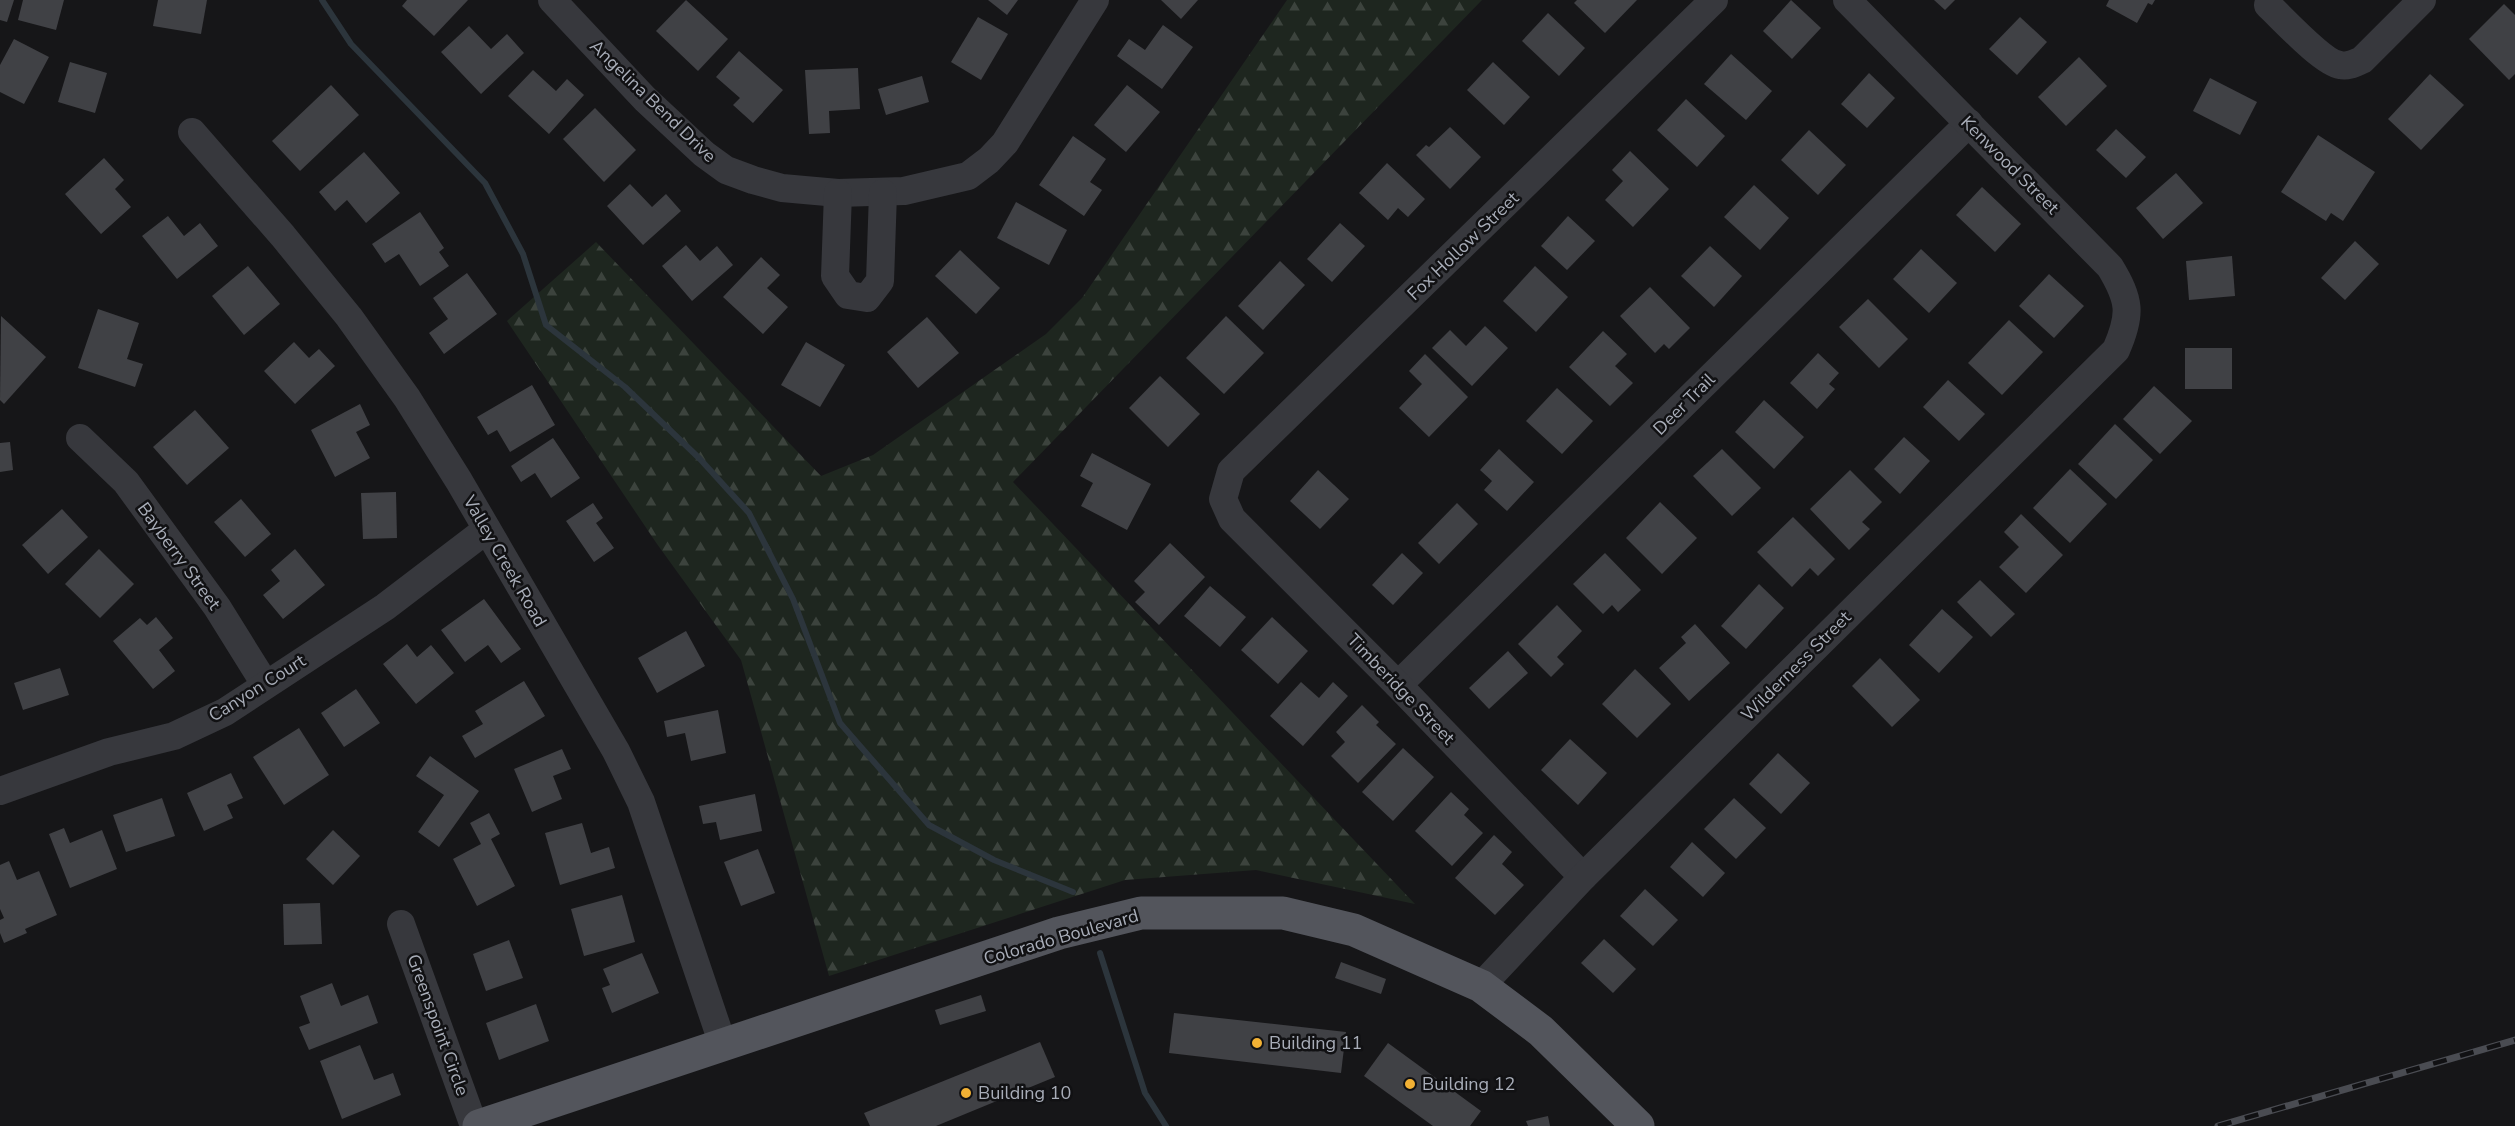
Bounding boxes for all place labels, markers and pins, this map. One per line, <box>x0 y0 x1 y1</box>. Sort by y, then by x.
place label: Building 11 <box>1269 1031 1362 1055</box>
marker: Building 11 <box>1250 1036 1264 1050</box>
place label: Building 12 <box>1422 1072 1515 1096</box>
marker: Building 12 <box>1403 1077 1417 1091</box>
place label: Building 10 <box>978 1081 1071 1105</box>
marker: Building 10 <box>959 1086 973 1100</box>

